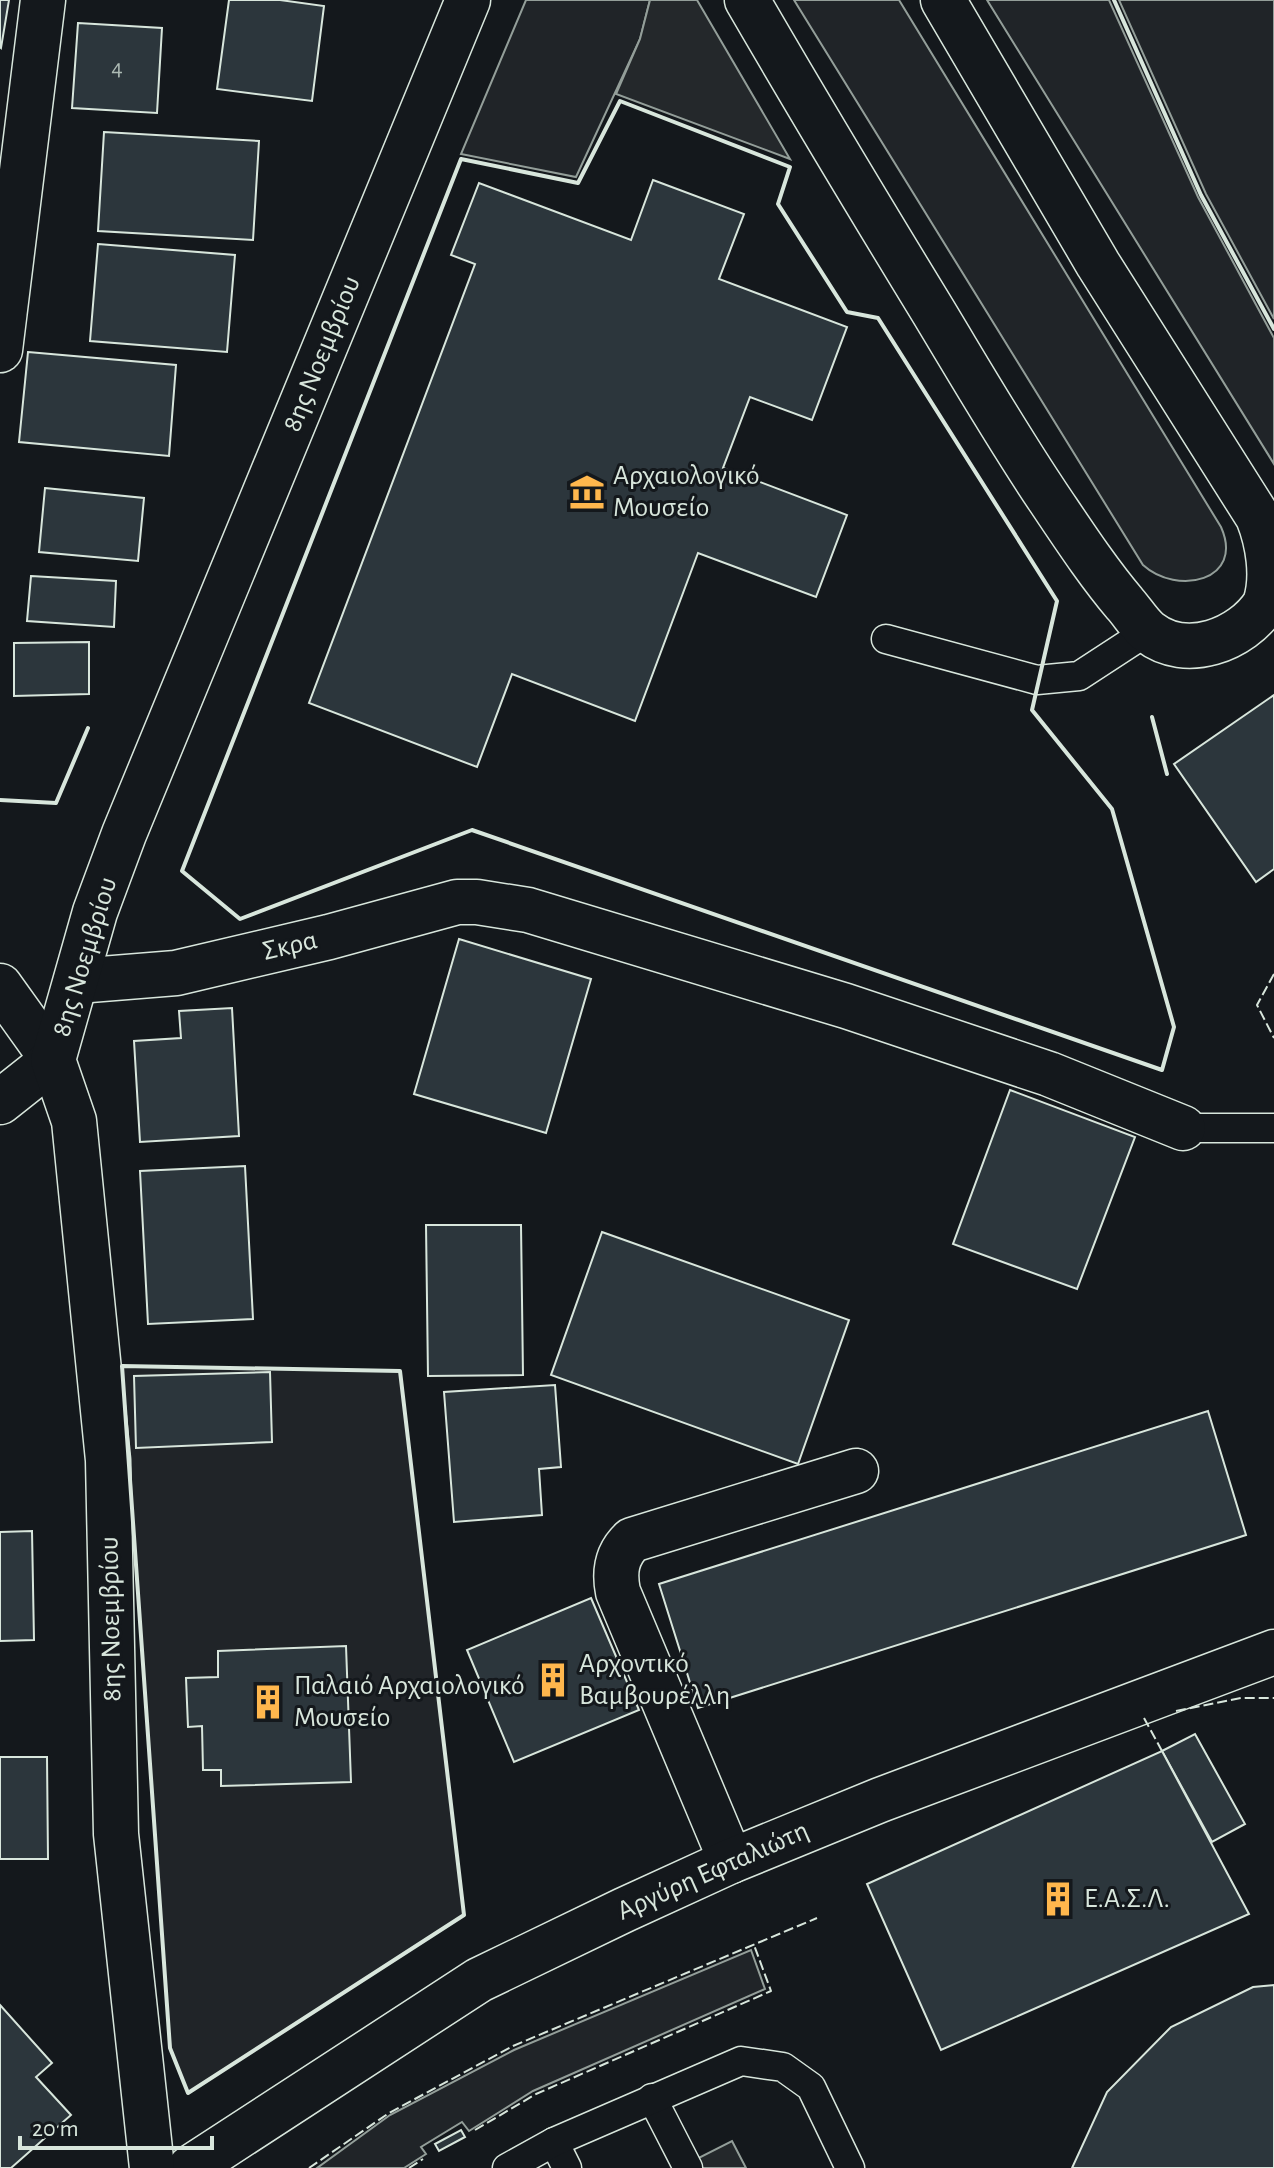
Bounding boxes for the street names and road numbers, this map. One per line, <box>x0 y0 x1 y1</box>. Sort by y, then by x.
street label: 8ης Νοεμβρίου <box>278 272 366 436</box>
street label: 8ης Νοεμβρίου <box>47 874 123 1040</box>
street label: Σκρα <box>260 926 320 966</box>
street label: 8ης Νοεμβρίου <box>96 1536 126 1702</box>
street label: Αργύρη Εφταλιώτη <box>613 1816 813 1926</box>

